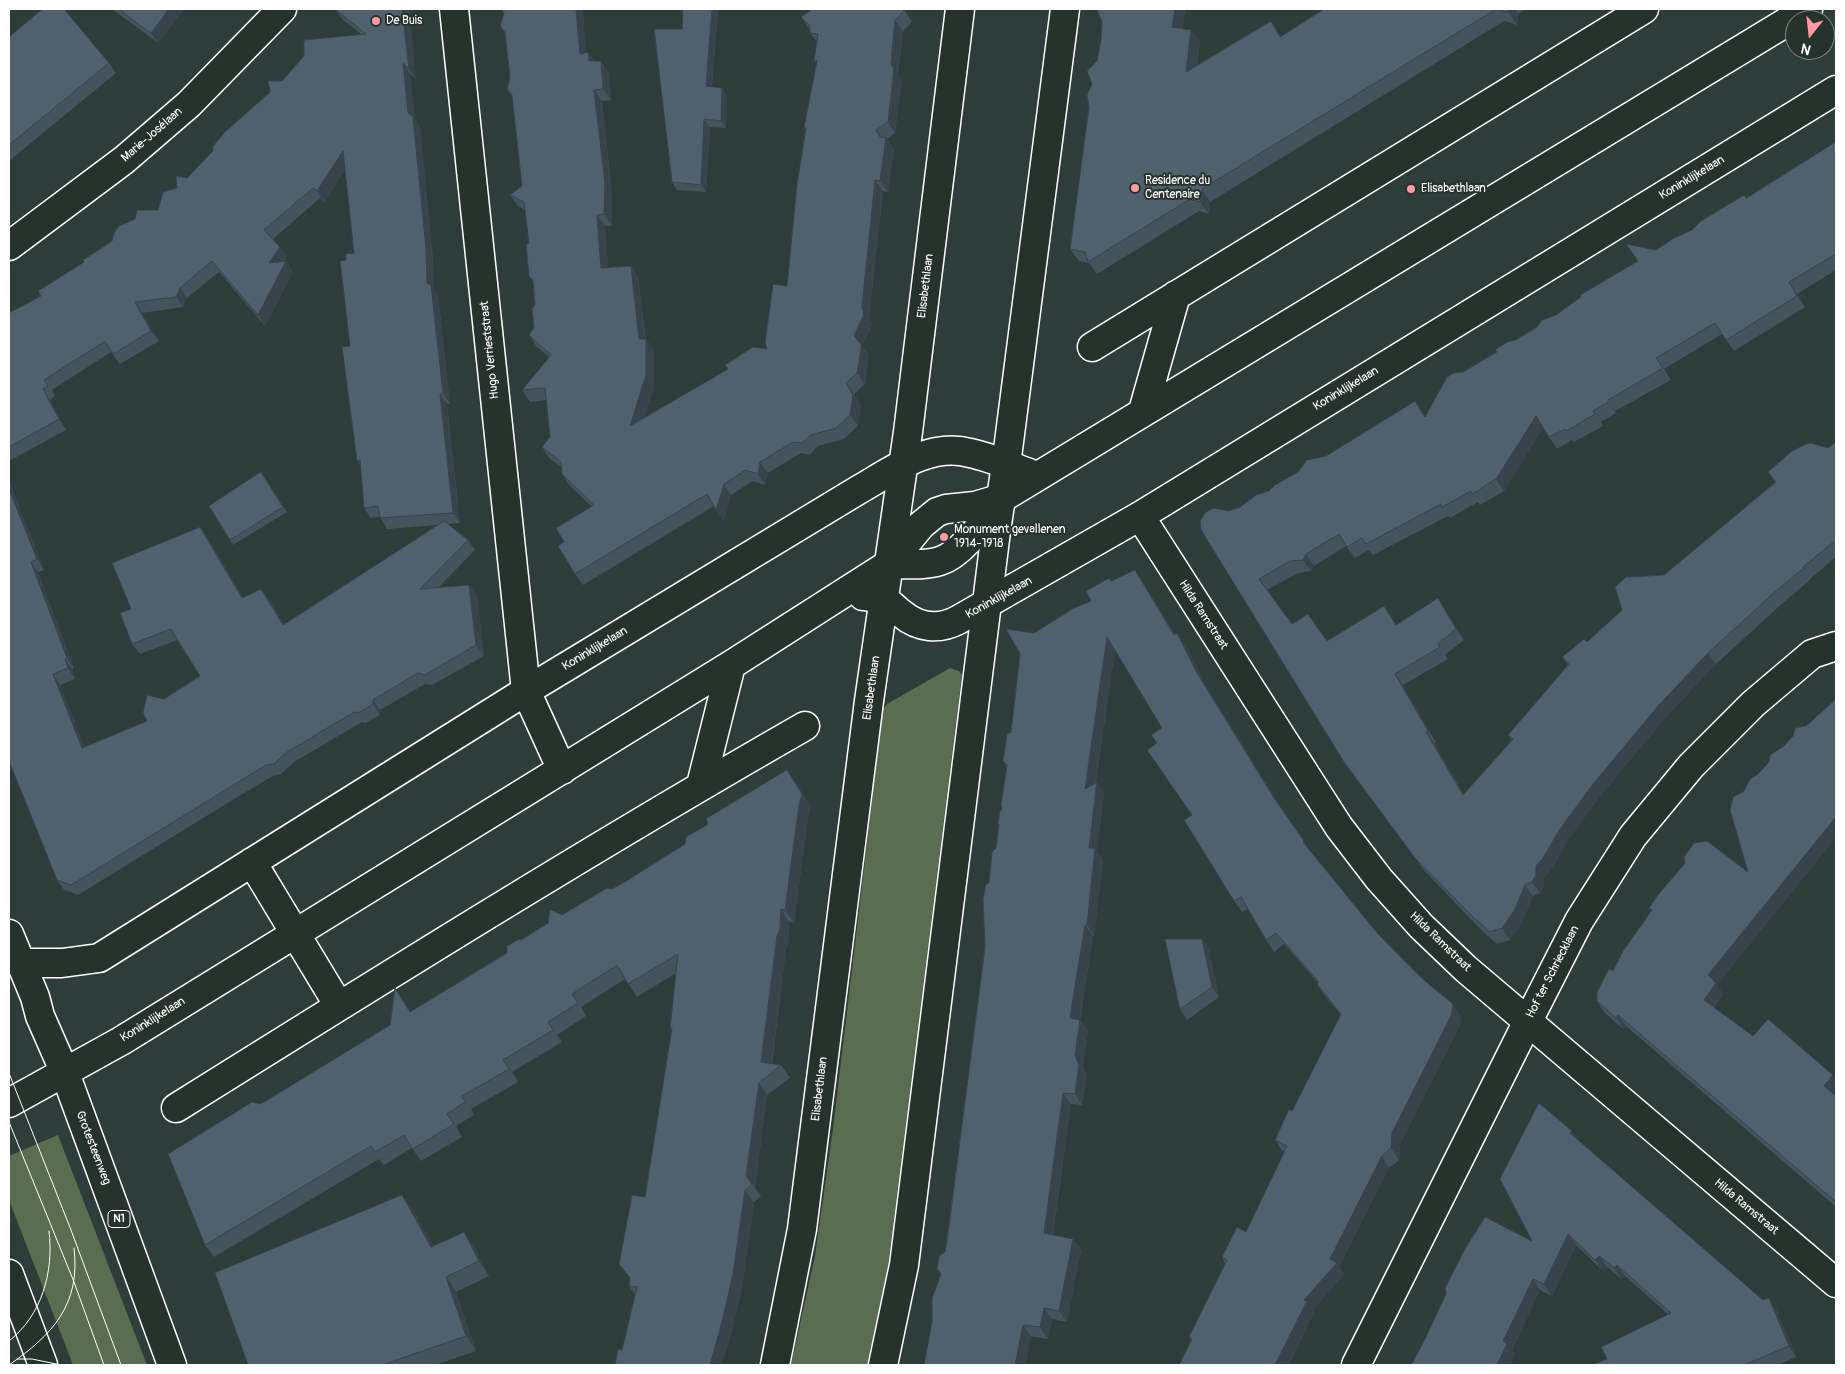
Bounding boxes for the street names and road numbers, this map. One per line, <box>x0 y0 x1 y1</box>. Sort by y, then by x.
street label: Marie-Josélaan <box>119 105 185 165</box>
street label: Koninklijkelaan <box>1657 153 1727 203</box>
street label: Elisabethlaan <box>915 253 937 319</box>
street label: Hugo Verrieststraat <box>478 300 502 400</box>
street label: Koninklijkelaan <box>1311 364 1381 414</box>
street label: Koninklijkelaan <box>963 574 1035 622</box>
street label: Hilda Ramstraat <box>1175 578 1231 652</box>
street label: Koninklijkelaan <box>560 624 630 674</box>
street label: Elisabethlaan <box>860 655 884 721</box>
street label: Hilda Ramstraat <box>1406 909 1474 975</box>
street label: Hof ter Schriecklaan <box>1523 923 1583 1021</box>
street label: Koninklijkelaan <box>118 994 188 1046</box>
street label: Elisabethlaan <box>809 1056 831 1122</box>
street label: Grotesteenweg <box>72 1109 114 1187</box>
street label: Hilda Ramstraat <box>1711 1176 1781 1238</box>
road number: N1 <box>108 1210 130 1228</box>

